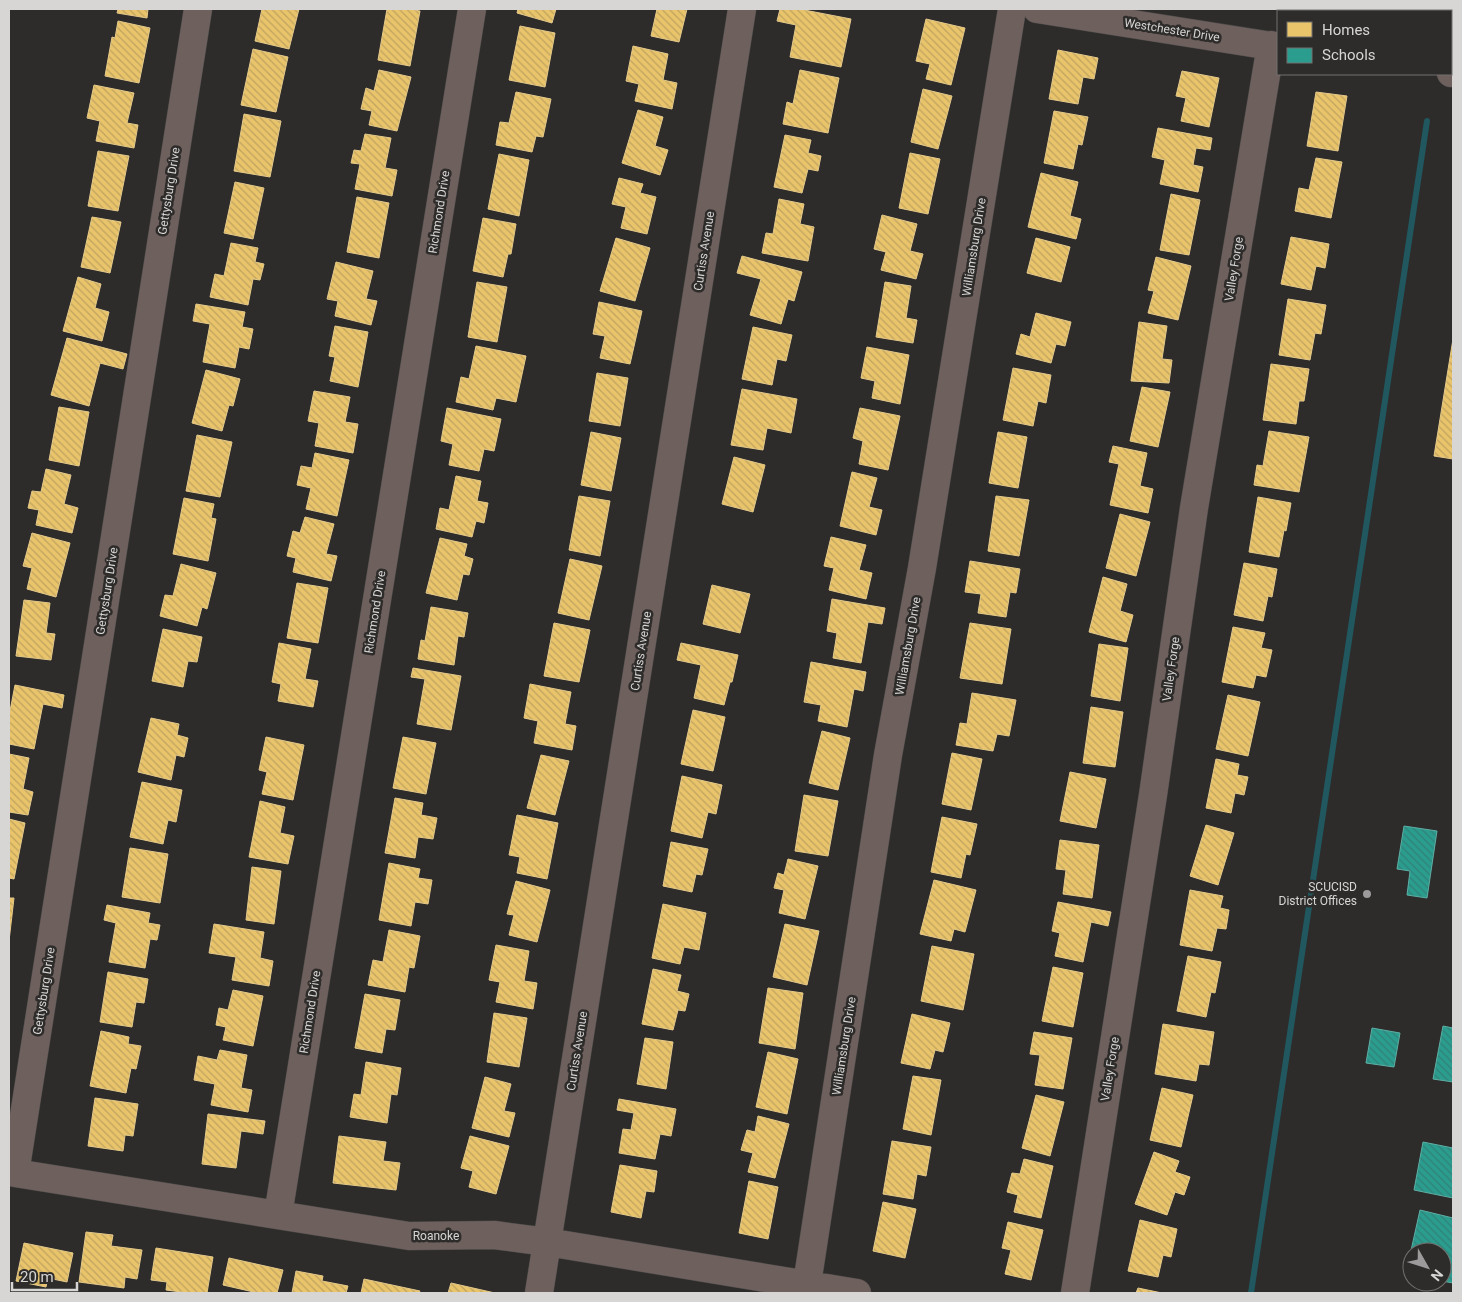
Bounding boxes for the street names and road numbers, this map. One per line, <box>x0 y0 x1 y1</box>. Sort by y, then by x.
street label: Westchester Drive <box>1123 16 1221 44</box>
street label: Gettysburg Drive <box>155 146 183 236</box>
street label: Richmond Drive <box>426 169 452 255</box>
street label: Williamsburg Drive <box>959 197 989 297</box>
street label: Curtiss Avenue <box>691 210 717 292</box>
street label: Valley Forge <box>1222 236 1246 302</box>
street label: Gettysburg Drive <box>93 546 121 636</box>
street label: Richmond Drive <box>362 569 388 655</box>
street label: Williamsburg Drive <box>892 596 924 696</box>
street label: Curtiss Avenue <box>628 610 654 692</box>
street label: Valley Forge <box>1160 636 1182 702</box>
street label: Gettysburg Drive <box>30 946 58 1036</box>
street label: Richmond Drive <box>297 969 323 1055</box>
street label: Williamsburg Drive <box>829 996 859 1096</box>
street label: Curtiss Avenue <box>564 1010 590 1092</box>
street label: Valley Forge <box>1098 1036 1122 1102</box>
street label: Roanoke <box>413 1229 459 1243</box>

